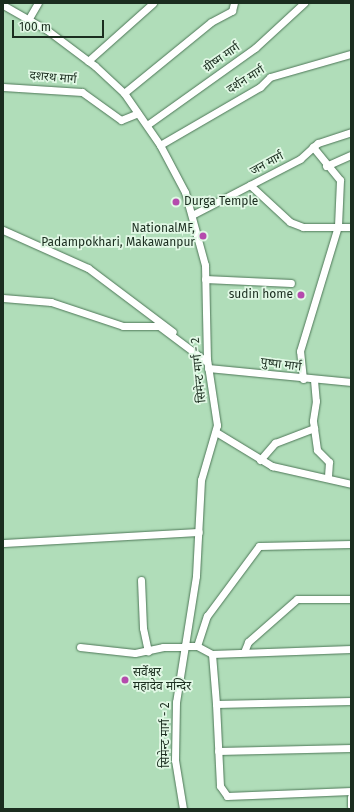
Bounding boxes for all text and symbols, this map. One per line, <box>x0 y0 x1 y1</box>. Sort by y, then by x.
scale bar <box>14 12 106 38</box>
text: 100 m <box>19 20 51 34</box>
street label: ग्रीष्म मार्ग <box>201 40 243 76</box>
street label: दर्शन मार्ग <box>225 63 267 97</box>
street label: दशरथ मार्ग <box>29 69 77 87</box>
street label: जन मार्ग <box>248 149 286 179</box>
place label: Durga Temple <box>184 195 258 209</box>
marker: Durga Temple <box>171 197 181 207</box>
place label: NationalMF, Padampokhari, Makawanpur <box>41 222 195 250</box>
marker: NationalMF, Padampokhari, Makawanpur <box>198 231 208 241</box>
place label: sudin home <box>229 288 293 302</box>
marker: sudin home <box>296 290 306 300</box>
street label: सिमेन्ट मार्ग - 2 <box>188 337 210 403</box>
street label: पुष्पा मार्ग <box>260 355 302 375</box>
place label: सर्वेश्वर महादेव मन्दिर <box>133 666 191 694</box>
marker: सर्वेश्वर महादेव मन्दिर <box>120 675 130 685</box>
street label: सिमेन्ट मार्ग - 2 <box>159 702 173 768</box>

